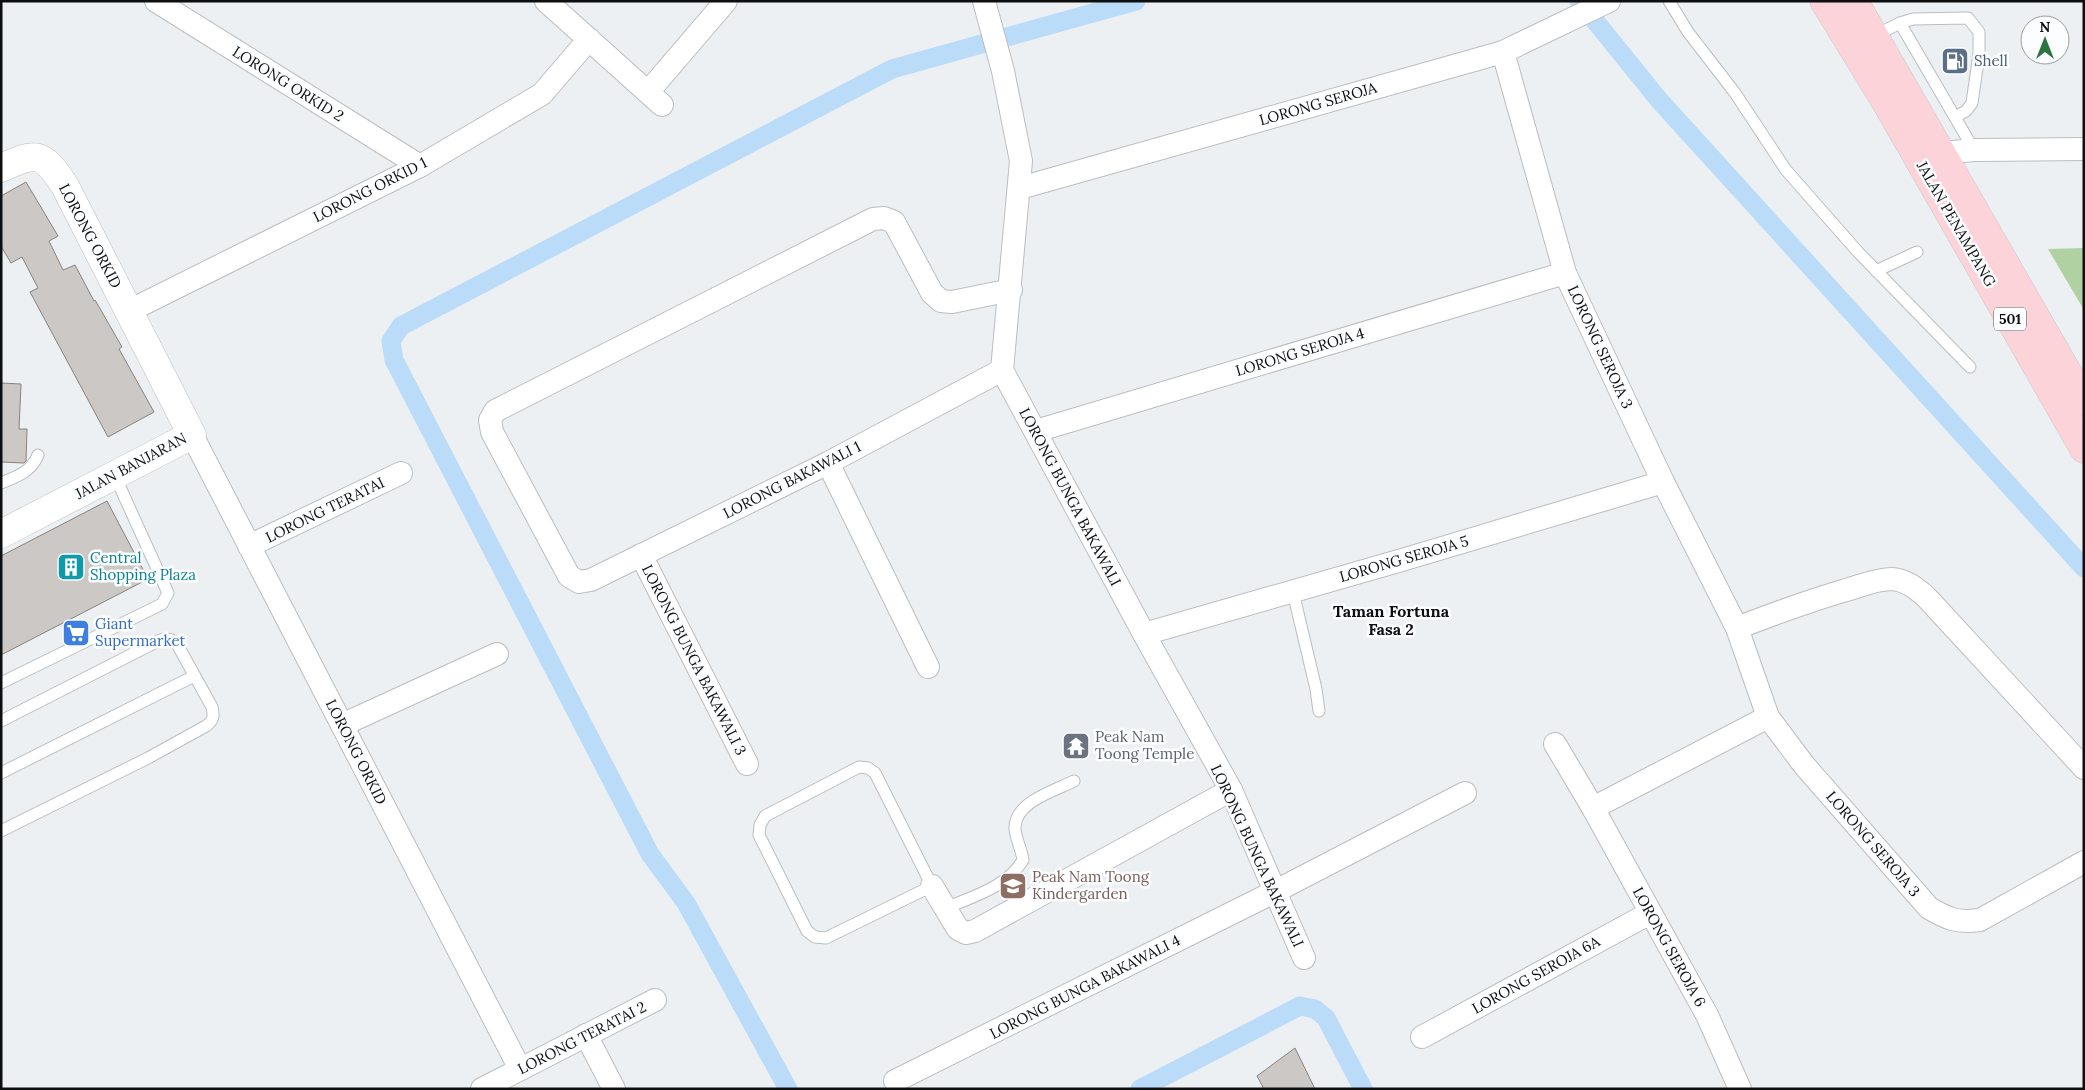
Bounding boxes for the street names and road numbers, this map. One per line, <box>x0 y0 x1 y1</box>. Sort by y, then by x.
street label: LORONG ORKID 2 <box>229 42 347 125</box>
street label: LORONG SEROJA <box>1257 77 1379 129</box>
street label: LORONG ORKID 1 <box>310 153 430 226</box>
street label: JALAN PENAMPANG <box>1912 157 2000 290</box>
street label: LORONG ORKID <box>55 180 126 291</box>
street label: LORONG SEROJA 3 <box>1564 282 1637 411</box>
road number: 501 <box>1994 308 2026 330</box>
street label: LORONG SEROJA 4 <box>1233 323 1366 380</box>
street label: LORONG BUNGA BAKAWALI <box>1015 404 1126 589</box>
street label: JALAN BANJARAN <box>71 428 190 503</box>
street label: LORONG BAKAWALI 1 <box>720 437 864 523</box>
street label: LORONG TERATAI <box>262 473 387 547</box>
street label: LORONG SEROJA 5 <box>1337 531 1471 586</box>
street label: LORONG BUNGA BAKAWALI 3 <box>638 561 751 758</box>
street label: LORONG ORKID <box>322 696 391 808</box>
street label: LORONG BUNGA BAKAWALI <box>1207 761 1308 950</box>
street label: LORONG SEROJA 3 <box>1822 787 1924 900</box>
street label: LORONG SEROJA 6 <box>1629 884 1710 1010</box>
street label: LORONG BUNGA BAKAWALI 4 <box>986 930 1183 1043</box>
street label: LORONG SEROJA 6A <box>1468 931 1604 1018</box>
street label: LORONG TERATAI 2 <box>514 997 649 1078</box>

